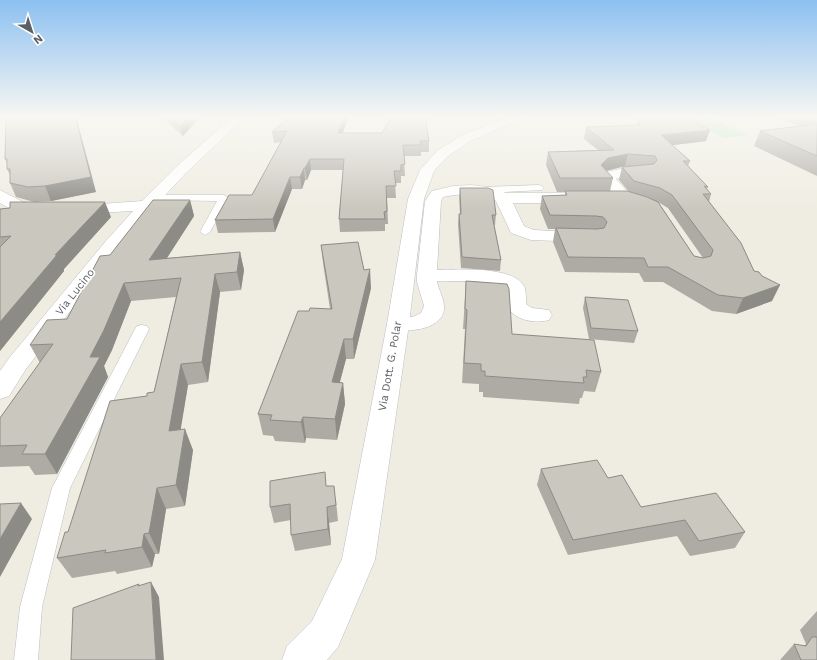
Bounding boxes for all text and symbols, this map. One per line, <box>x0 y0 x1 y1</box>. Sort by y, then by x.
north arrow <box>12 12 52 52</box>
text: N <box>31 32 45 47</box>
street label: Via Lucino <box>53 266 97 318</box>
street label: Via Dott. G. Polar <box>376 319 404 412</box>

